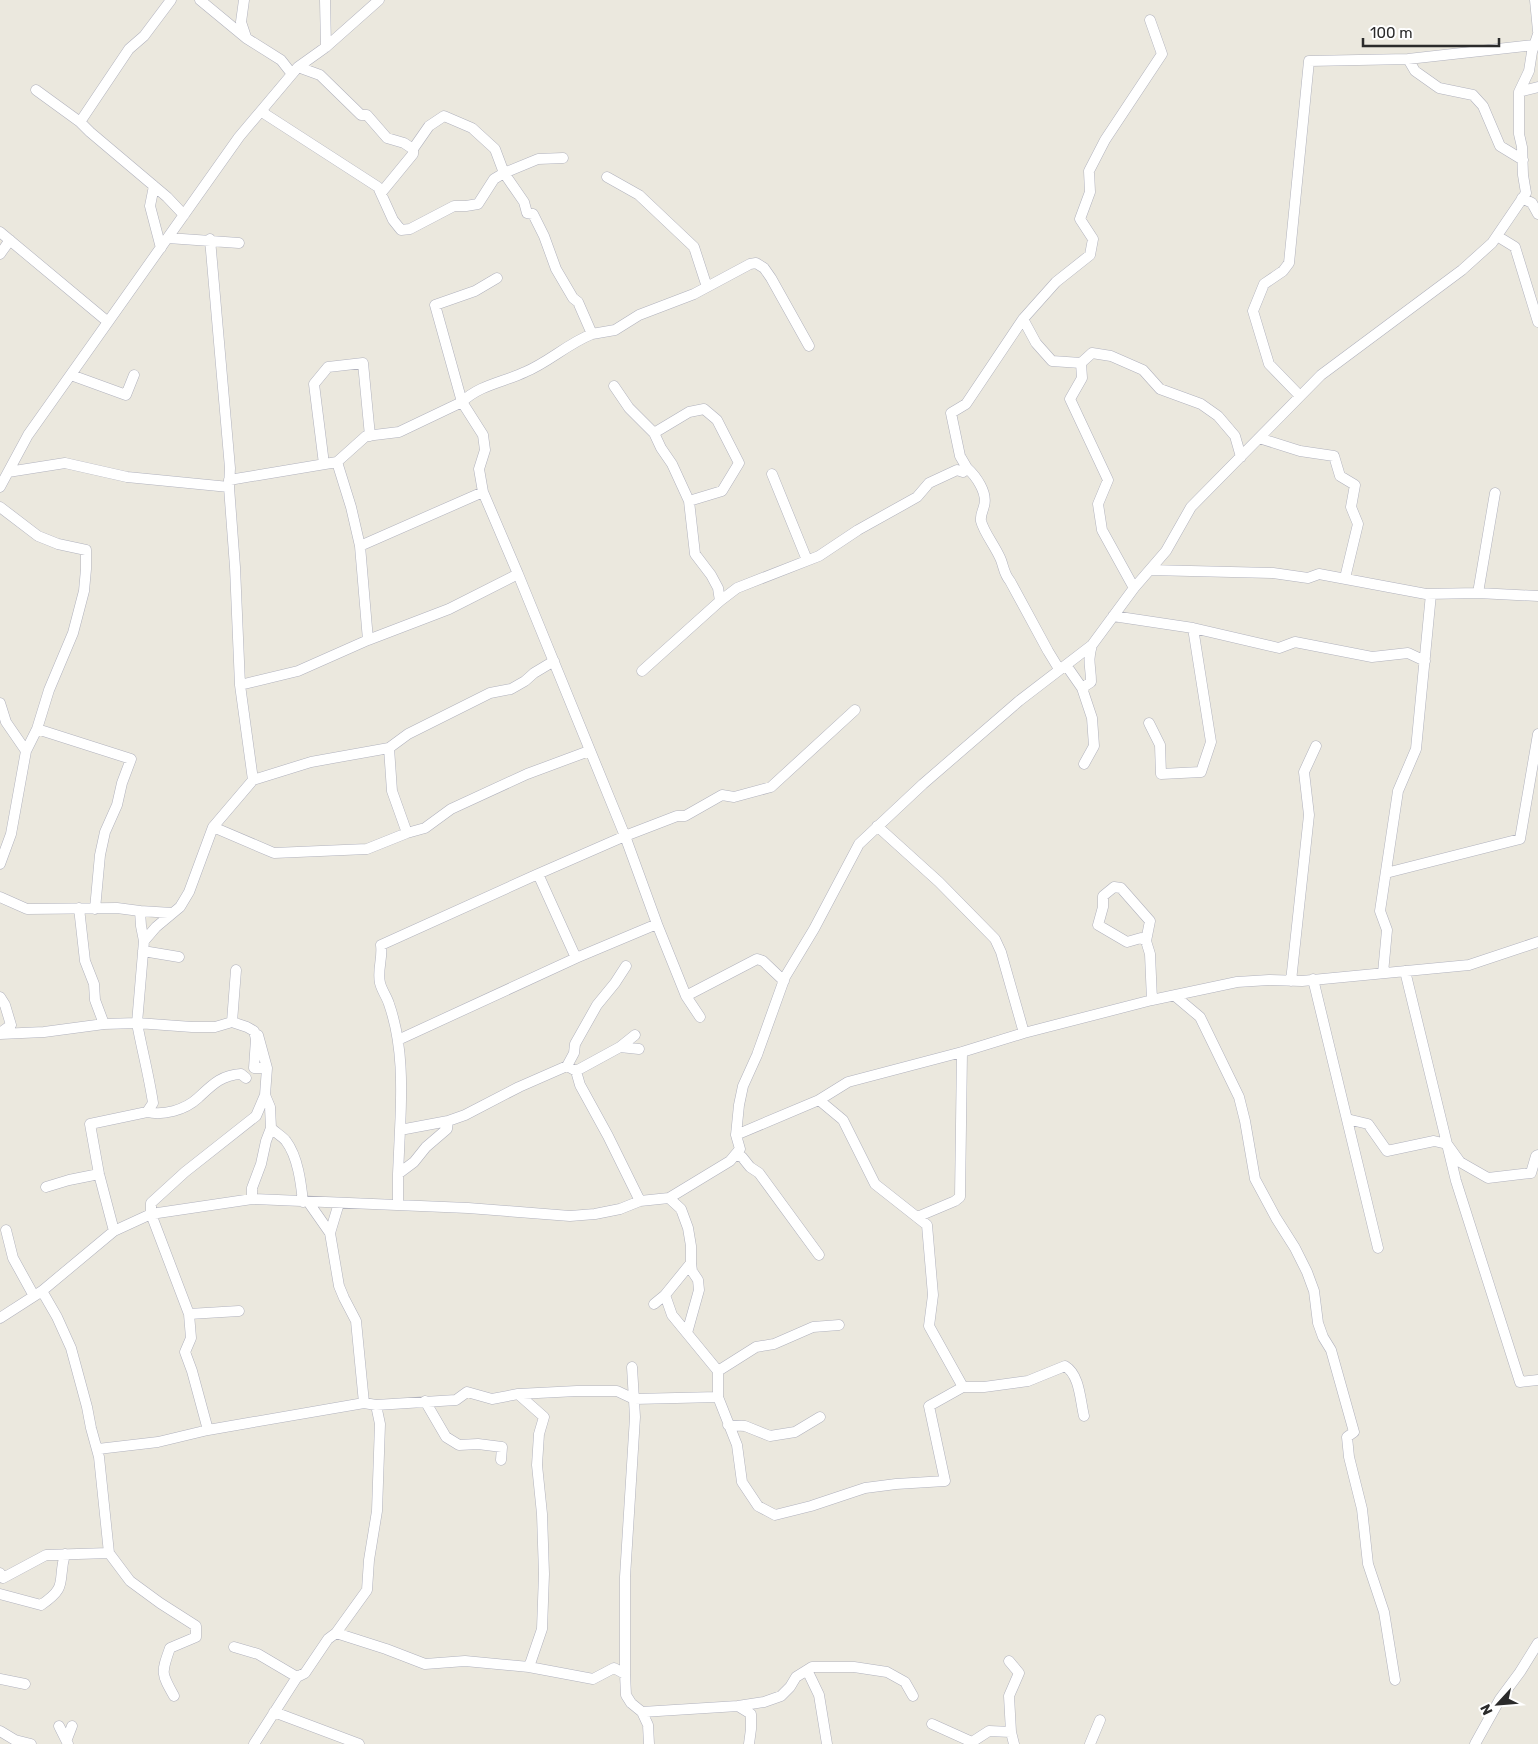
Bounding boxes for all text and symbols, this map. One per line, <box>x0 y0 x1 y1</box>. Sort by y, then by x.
scale bar <box>1363 15 1499 47</box>
text: 100 m <box>1370 24 1412 42</box>
north arrow <box>1473 1679 1523 1729</box>
text: N <box>1477 1701 1497 1718</box>

